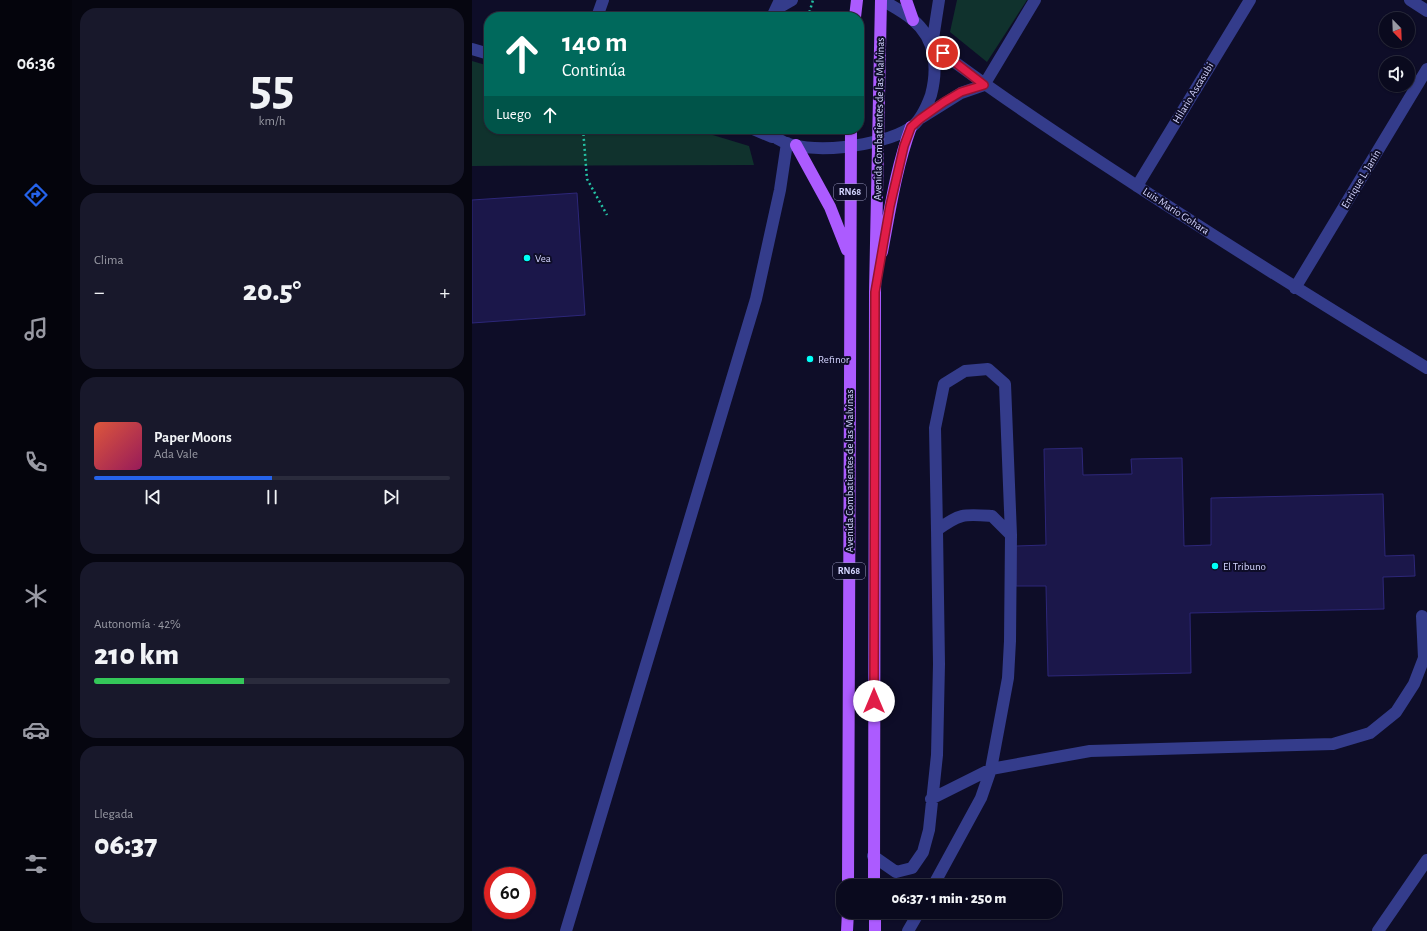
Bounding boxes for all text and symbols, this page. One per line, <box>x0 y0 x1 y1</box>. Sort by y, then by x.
north arrow <box>1379 12 1415 48</box>
map controls <box>1379 12 1415 92</box>
icon: ahead <box>496 28 548 80</box>
text: 140 m <box>562 29 628 57</box>
pin <box>926 36 960 70</box>
street label: Avenida Combatientes de las Malvinas <box>872 37 886 201</box>
icon: arrive <box>932 42 954 64</box>
text: 06:36 <box>17 55 55 73</box>
button: sound <box>1379 56 1415 92</box>
street label: Hilario Ascasubi <box>1171 61 1215 125</box>
text: 55 <box>250 62 294 114</box>
text: Continúa <box>562 62 626 80</box>
icon: ahead <box>539 104 561 126</box>
text: Luego <box>496 107 531 122</box>
text: km/h <box>259 115 285 128</box>
street label: Enrique L. Janín <box>1339 148 1383 210</box>
icon: directions <box>22 181 50 209</box>
road number: RN68 <box>834 184 866 200</box>
street label: Luis Mario Gohara <box>1141 185 1211 237</box>
marker: Vea <box>522 253 532 263</box>
place label: Vea <box>535 253 551 264</box>
text: Clima <box>94 254 124 267</box>
text: 20.5° <box>243 276 301 306</box>
text: − <box>94 281 105 303</box>
text: + <box>439 281 450 303</box>
icon: music <box>22 315 50 343</box>
marker: Refinor <box>805 354 815 364</box>
place label: Refinor <box>818 354 850 365</box>
street label: Avenida Combatientes de las Malvinas <box>844 390 855 552</box>
text: Paper Moons <box>154 430 232 445</box>
icon: phone <box>22 448 50 476</box>
text: Ada Vale <box>154 448 198 461</box>
icon: previous <box>142 486 164 508</box>
icon: pause <box>261 486 283 508</box>
icon: next <box>380 486 402 508</box>
marker: El Tribuno <box>1210 561 1220 571</box>
place label: El Tribuno <box>1223 561 1266 572</box>
road number: RN68 <box>833 563 865 579</box>
icon: climate <box>22 582 50 610</box>
text: Autonomía · 42% <box>94 618 181 631</box>
text: 210 km <box>94 640 179 670</box>
position arrow <box>853 680 895 722</box>
icon: car <box>22 716 50 744</box>
text: Llegada <box>94 808 133 821</box>
text: 06:37 <box>94 830 157 860</box>
icon: filters <box>22 850 50 878</box>
speed limit sign: 60 <box>484 867 536 919</box>
text: 06:37 · 1 min · 250 m <box>891 891 1007 906</box>

